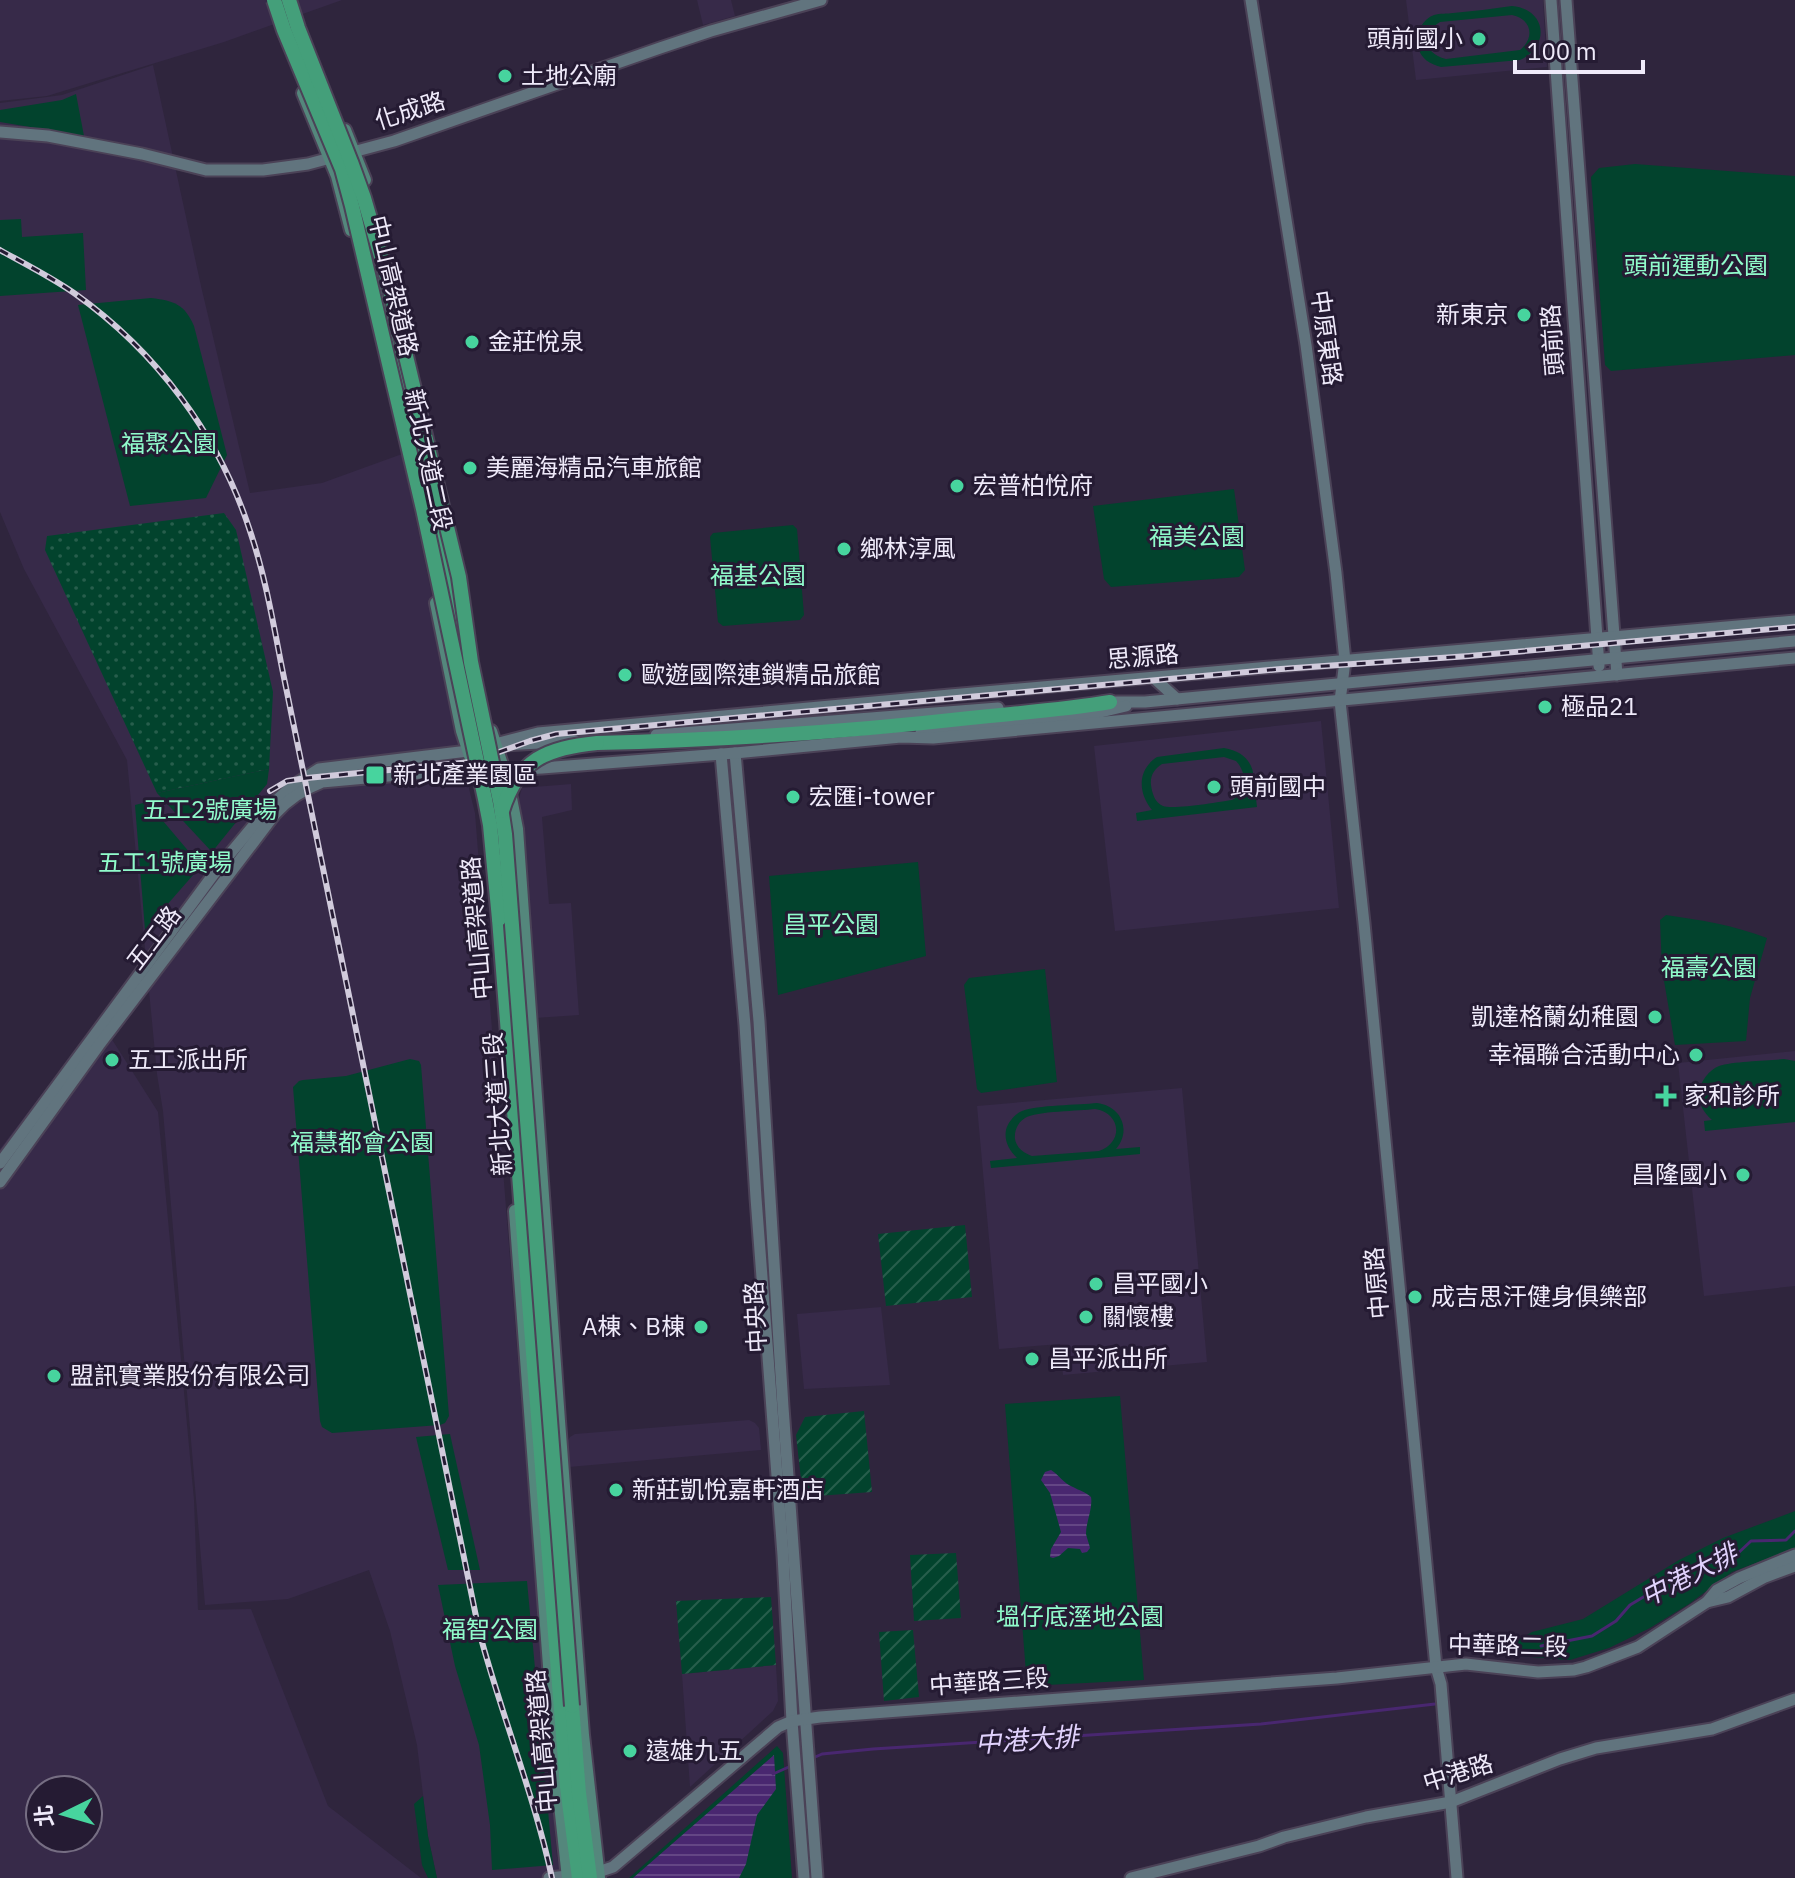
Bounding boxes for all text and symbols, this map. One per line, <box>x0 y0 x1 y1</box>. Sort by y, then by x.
place label: 頭前國小 <box>1367 22 1463 54</box>
scale bar <box>1515 24 1643 74</box>
marker: 頭前國小 <box>1470 30 1488 48</box>
text: 100 m <box>1527 35 1597 67</box>
place label: 土地公廟 <box>521 59 617 91</box>
marker: 土地公廟 <box>496 67 514 85</box>
street label: 化成路 <box>371 84 449 136</box>
street label: 中山高架道路 <box>362 212 426 360</box>
park label: 頭前運動公園 <box>1624 249 1768 281</box>
street label: 中原東路 <box>1304 288 1350 388</box>
place label: 新東京 <box>1436 298 1508 330</box>
street label: 頭前路 <box>1534 303 1570 377</box>
marker: 新東京 <box>1515 306 1533 324</box>
place label: 金莊悅泉 <box>488 325 584 357</box>
marker: 金莊悅泉 <box>463 333 481 351</box>
street label: 新北大道二段 <box>398 386 460 534</box>
park label: 福聚公園 <box>121 427 217 459</box>
place label: 美麗海精品汽車旅館 <box>486 451 702 483</box>
marker: 美麗海精品汽車旅館 <box>461 459 479 477</box>
place label: 宏普柏悅府 <box>973 469 1093 501</box>
marker: 宏普柏悅府 <box>948 477 966 495</box>
park label: 福美公園 <box>1149 520 1245 552</box>
place label: 鄉林淳風 <box>860 532 956 564</box>
marker: 鄉林淳風 <box>835 540 853 558</box>
park label: 福基公園 <box>710 559 806 591</box>
street label: 思源路 <box>1106 637 1180 675</box>
place label: 歐遊國際連鎖精品旅館 <box>641 658 881 690</box>
marker: 歐遊國際連鎖精品旅館 <box>616 666 634 684</box>
place label: 極品21 <box>1561 690 1638 722</box>
marker: 極品21 <box>1536 698 1554 716</box>
place label: 新北產業園區 <box>393 758 537 790</box>
marker: 新北產業園區 <box>364 764 386 786</box>
place label: 頭前國中 <box>1230 770 1326 802</box>
marker: 頭前國中 <box>1205 778 1223 796</box>
place label: 宏匯i-tower <box>809 780 935 812</box>
marker: 宏匯i-tower <box>784 788 802 806</box>
park label: 五工2號廣場 <box>143 793 277 825</box>
park label: 五工1號廣場 <box>98 846 232 878</box>
street label: 中山高架道路 <box>454 855 498 1001</box>
street label: 五工路 <box>119 899 188 976</box>
park label: 昌平公園 <box>783 908 879 940</box>
park label: 福壽公園 <box>1661 951 1757 983</box>
place label: 凱達格蘭幼稚園 <box>1471 1000 1639 1032</box>
marker: 凱達格蘭幼稚園 <box>1646 1008 1664 1026</box>
street label: 新北大道三段 <box>476 1031 518 1177</box>
place label: 幸福聯合活動中心 <box>1488 1038 1680 1070</box>
place label: 五工派出所 <box>128 1043 248 1075</box>
marker: 幸福聯合活動中心 <box>1687 1046 1705 1064</box>
marker: 五工派出所 <box>103 1051 121 1069</box>
place label: 家和診所 <box>1684 1079 1780 1111</box>
marker: 家和診所 <box>1655 1085 1677 1107</box>
park label: 福慧都會公園 <box>290 1126 434 1158</box>
place label: 昌隆國小 <box>1631 1158 1727 1190</box>
marker: 昌隆國小 <box>1734 1166 1752 1184</box>
street label: 中原路 <box>1357 1246 1395 1320</box>
place label: 昌平國小 <box>1112 1267 1208 1299</box>
marker: 昌平國小 <box>1087 1275 1105 1293</box>
street label: 中央路 <box>737 1280 773 1354</box>
place label: 成吉思汗健身俱樂部 <box>1431 1280 1647 1312</box>
marker: 成吉思汗健身俱樂部 <box>1406 1288 1424 1306</box>
place label: 關懷樓 <box>1102 1300 1174 1332</box>
marker: 關懷樓 <box>1077 1308 1095 1326</box>
place label: A棟、B棟 <box>582 1310 685 1342</box>
marker: A棟、B棟 <box>692 1318 710 1336</box>
place label: 昌平派出所 <box>1048 1342 1168 1374</box>
marker: 昌平派出所 <box>1023 1350 1041 1368</box>
place label: 盟訊實業股份有限公司 <box>70 1359 310 1391</box>
marker: 盟訊實業股份有限公司 <box>45 1367 63 1385</box>
place label: 新莊凱悅嘉軒酒店 <box>632 1473 824 1505</box>
marker: 新莊凱悅嘉軒酒店 <box>607 1481 625 1499</box>
water label: 中港大排 <box>1634 1534 1745 1613</box>
park label: 塭仔底溼地公園 <box>996 1600 1164 1632</box>
park label: 福智公園 <box>442 1613 538 1645</box>
street label: 中華路二段 <box>1448 1628 1568 1662</box>
street label: 中華路三段 <box>928 1661 1050 1701</box>
street label: 中山高架道路 <box>519 1668 563 1814</box>
water label: 中港大排 <box>974 1718 1083 1760</box>
place label: 遠雄九五 <box>646 1734 742 1766</box>
marker: 遠雄九五 <box>621 1742 639 1760</box>
street label: 中港路 <box>1419 1746 1497 1798</box>
north arrow <box>24 1774 104 1854</box>
text: 北 <box>28 1804 59 1828</box>

